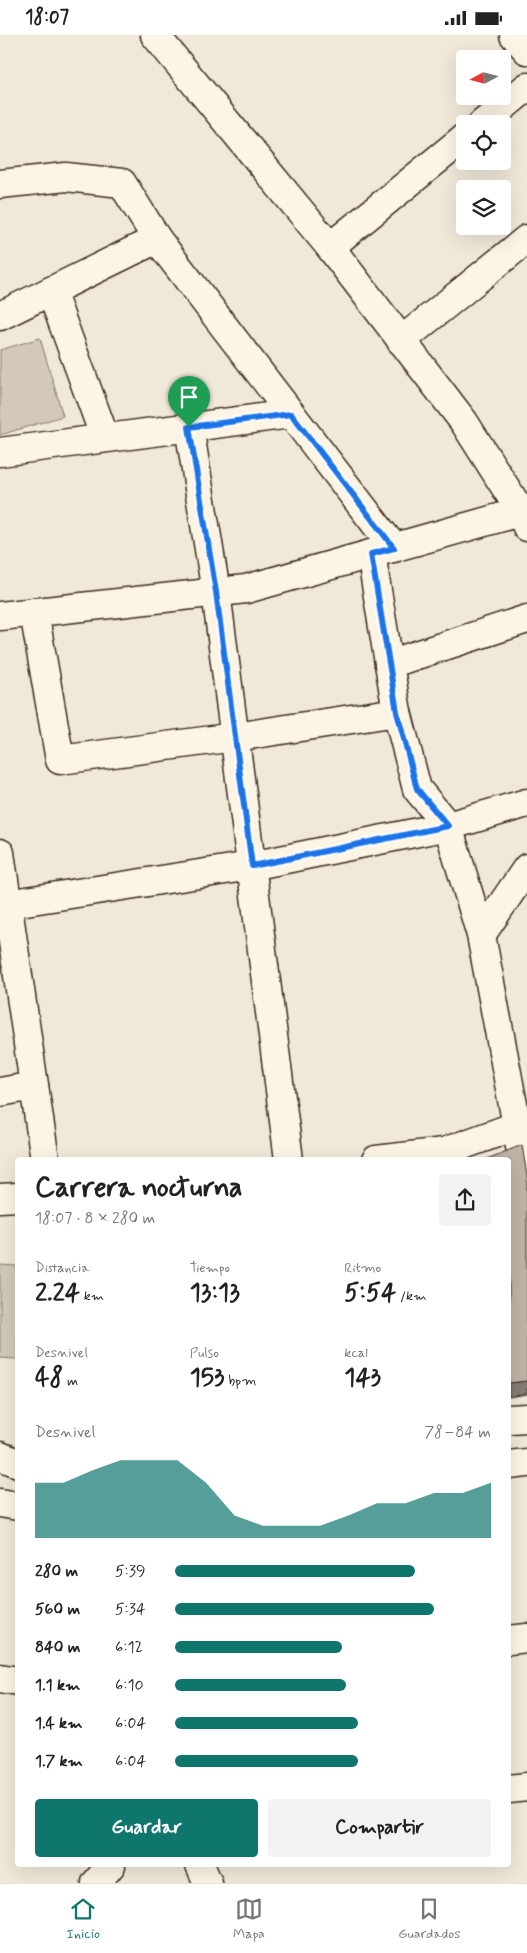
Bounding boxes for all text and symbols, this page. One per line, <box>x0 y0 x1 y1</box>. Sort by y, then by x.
text: 18:07 <box>25 5 69 30</box>
north arrow <box>456 50 511 105</box>
map controls <box>456 50 511 235</box>
button: locate <box>456 115 511 170</box>
button: layers <box>456 180 511 235</box>
pin <box>168 376 210 427</box>
icon: arrive <box>175 383 203 411</box>
text: Carrera nocturna <box>35 1170 243 1207</box>
button: share <box>439 1174 491 1226</box>
text: 18:07 · 8 × 280 m <box>35 1208 155 1229</box>
text: Distancia <box>35 1259 90 1277</box>
text: Tiempo <box>190 1259 230 1277</box>
text: Ritmo <box>344 1259 381 1277</box>
text: 2.24 <box>35 1277 80 1310</box>
text: 13:13 <box>190 1277 240 1310</box>
text: 5:54 <box>344 1277 396 1310</box>
text: km <box>80 1287 104 1305</box>
text: /km <box>396 1287 427 1305</box>
text: Desnivel <box>35 1344 88 1362</box>
text: Pulso <box>190 1344 219 1362</box>
text: kcal <box>344 1344 368 1362</box>
text: 48 <box>35 1362 63 1395</box>
text: 153 <box>190 1362 224 1395</box>
text: 143 <box>344 1362 381 1395</box>
text: m <box>63 1372 78 1390</box>
text: bpm <box>224 1372 256 1390</box>
text: Desnivel <box>35 1422 95 1443</box>
text: 78–84 m <box>424 1422 491 1443</box>
text: 280 m <box>35 1561 78 1582</box>
text: 5:39 <box>115 1561 146 1582</box>
text: 560 m <box>35 1599 80 1620</box>
text: 5:34 <box>115 1599 146 1620</box>
text: 840 m <box>35 1637 80 1658</box>
text: 6:12 <box>115 1637 143 1658</box>
text: 1.1 km <box>35 1675 80 1696</box>
text: 6:10 <box>115 1675 144 1696</box>
text: 1.4 km <box>35 1713 82 1734</box>
text: 6:04 <box>115 1713 146 1734</box>
text: 1.7 km <box>35 1751 83 1772</box>
text: 6:04 <box>115 1751 146 1772</box>
button: Guardar <box>35 1799 258 1857</box>
button: Compartir <box>268 1799 491 1857</box>
tab: Inicio <box>67 1895 100 1943</box>
tab: Mapa <box>233 1895 265 1943</box>
tab: Guardados <box>398 1895 460 1943</box>

